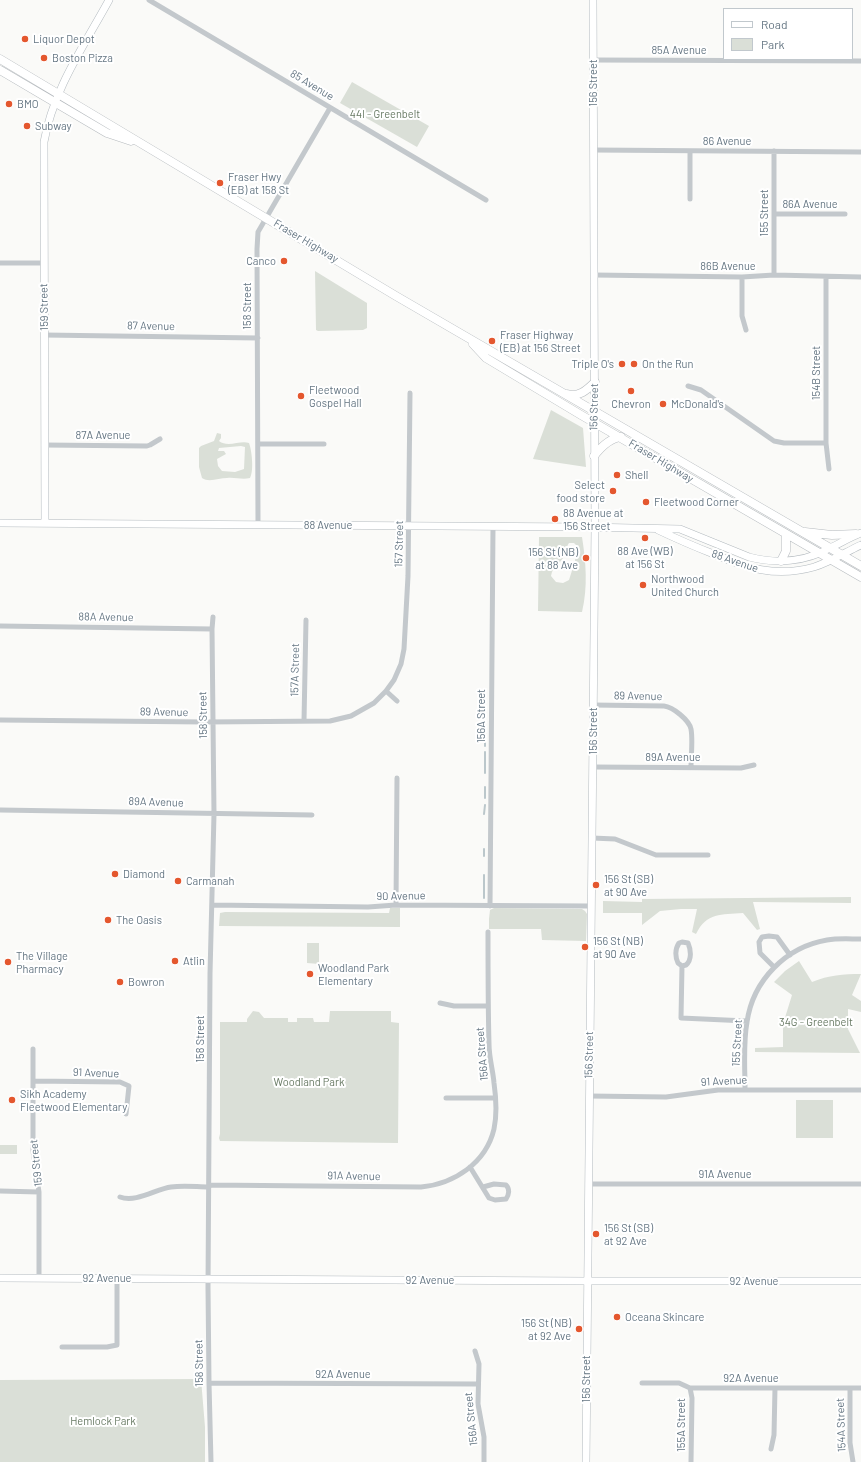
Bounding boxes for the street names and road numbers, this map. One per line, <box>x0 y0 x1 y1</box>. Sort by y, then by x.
street label: 85A Avenue <box>651 43 707 57</box>
street label: 156 Street <box>586 59 600 107</box>
street label: 85 Avenue <box>288 67 336 103</box>
street label: 86 Avenue <box>703 134 751 148</box>
street label: 155 Street <box>757 189 771 237</box>
street label: 86A Avenue <box>782 197 838 211</box>
street label: Fraser Highway <box>271 216 341 266</box>
street label: 86B Avenue <box>700 259 756 273</box>
street label: 158 Street <box>240 282 254 330</box>
street label: 159 Street <box>37 283 51 331</box>
street label: 87 Avenue <box>127 319 175 333</box>
street label: 154B Street <box>809 346 823 400</box>
street label: 156 Street <box>587 383 601 431</box>
street label: 87A Avenue <box>76 428 130 442</box>
street label: Fraser Highway <box>626 436 696 486</box>
street label: 88 Avenue <box>304 518 352 532</box>
street label: 157 Street <box>392 520 406 568</box>
street label: 88 Avenue <box>710 547 760 575</box>
street label: 88A Avenue <box>78 610 134 624</box>
street label: 157A Street <box>288 643 302 697</box>
street label: 156A Street <box>474 689 488 743</box>
street label: 89 Avenue <box>614 689 662 703</box>
street label: 158 Street <box>196 691 210 739</box>
street label: 89 Avenue <box>140 705 188 719</box>
street label: 156 Street <box>586 707 600 755</box>
street label: 89A Avenue <box>645 750 701 764</box>
street label: 89A Avenue <box>128 794 184 810</box>
street label: 90 Avenue <box>376 889 426 903</box>
street label: 158 Street <box>193 1015 207 1063</box>
street label: 155 Street <box>729 1019 745 1067</box>
street label: 156A Street <box>473 1026 491 1082</box>
street label: 156 Street <box>582 1031 596 1079</box>
street label: 91 Avenue <box>73 1066 119 1080</box>
street label: 91 Avenue <box>700 1073 748 1089</box>
street label: 159 Street <box>27 1139 45 1187</box>
street label: 91A Avenue <box>698 1167 752 1181</box>
street label: 91A Avenue <box>327 1169 381 1183</box>
street label: 92 Avenue <box>83 1271 131 1285</box>
street label: 92 Avenue <box>406 1273 454 1287</box>
street label: 92 Avenue <box>730 1274 778 1288</box>
street label: 158 Street <box>192 1339 206 1387</box>
street label: 156 Street <box>579 1355 593 1403</box>
street label: 92A Avenue <box>315 1367 371 1381</box>
street label: 92A Avenue <box>723 1371 779 1385</box>
street label: 156A Street <box>462 1391 480 1447</box>
street label: 155A Street <box>674 1398 688 1452</box>
street label: 154A Street <box>833 1398 849 1452</box>

